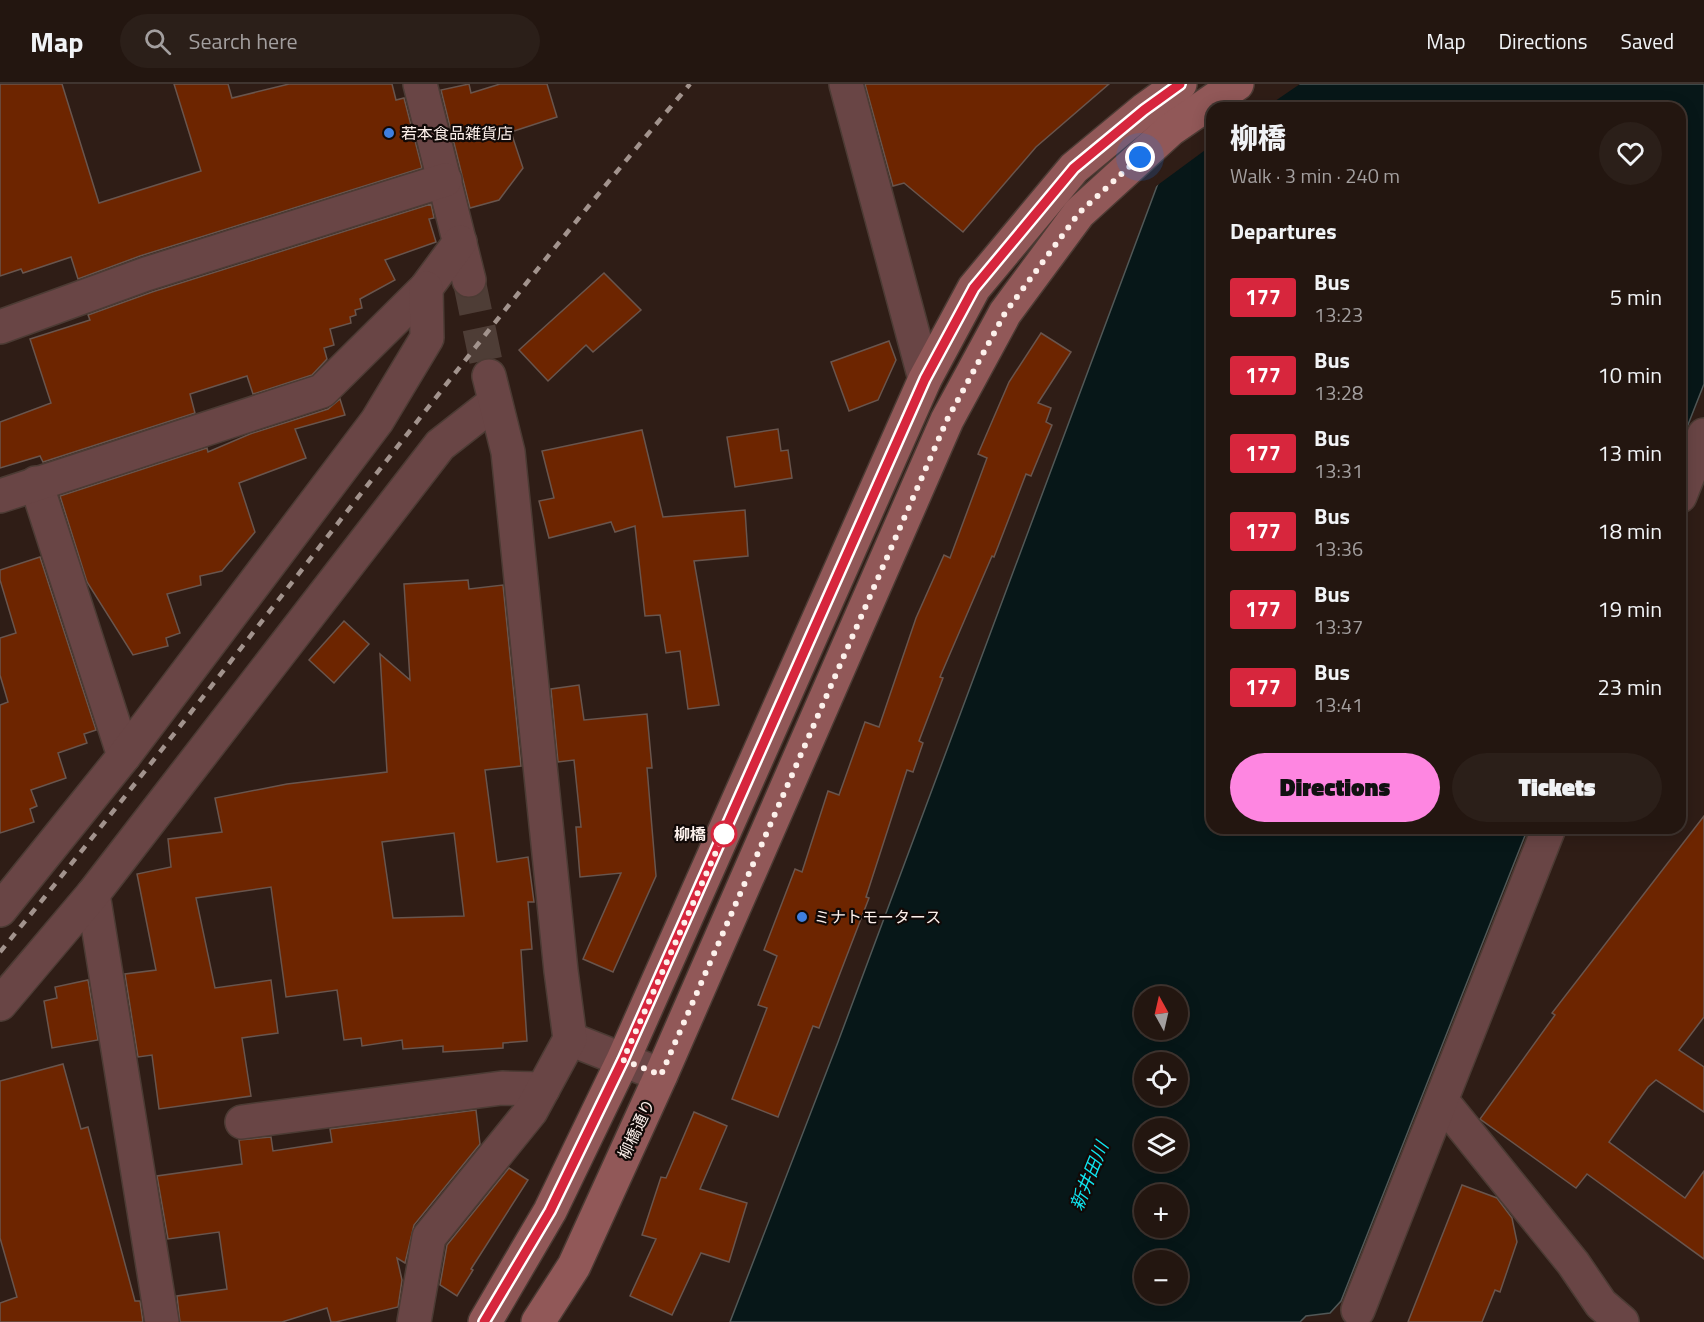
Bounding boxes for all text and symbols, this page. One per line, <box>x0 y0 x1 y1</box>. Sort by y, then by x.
search box <box>120 14 540 68</box>
text: Map <box>30 20 84 63</box>
text: Search here <box>189 24 298 58</box>
icon: search <box>141 25 174 58</box>
text: Map <box>1426 25 1466 57</box>
text: Directions <box>1499 25 1588 57</box>
text: Saved <box>1621 25 1674 57</box>
text: 柳橋 <box>1230 116 1286 159</box>
place label: 若本食品雑貨店 <box>401 121 513 145</box>
button: heart <box>1599 122 1662 185</box>
marker: 若本食品雑貨店 <box>382 126 396 140</box>
your location <box>1125 142 1155 172</box>
text: Walk · 3 min · 240 m <box>1230 160 1400 191</box>
text: Departures <box>1230 214 1337 248</box>
text: Bus <box>1314 265 1350 299</box>
text: 5 min <box>1610 280 1662 314</box>
text: 177 <box>1245 281 1281 313</box>
text: 13:23 <box>1314 299 1363 330</box>
text: Bus <box>1314 343 1350 377</box>
text: 10 min <box>1597 358 1662 392</box>
text: 177 <box>1245 359 1281 391</box>
text: 13:28 <box>1314 377 1363 408</box>
text: Bus <box>1314 421 1350 455</box>
text: 13 min <box>1597 436 1662 470</box>
text: 177 <box>1245 437 1281 469</box>
text: 13:31 <box>1314 455 1363 486</box>
text: Bus <box>1314 499 1350 533</box>
text: 18 min <box>1597 514 1662 548</box>
text: 177 <box>1245 515 1281 547</box>
text: 13:36 <box>1314 533 1363 564</box>
text: Bus <box>1314 577 1350 611</box>
text: 19 min <box>1597 592 1662 626</box>
text: 177 <box>1245 593 1281 625</box>
text: 13:37 <box>1314 611 1363 642</box>
text: Bus <box>1314 655 1350 689</box>
text: 23 min <box>1597 670 1662 704</box>
text: 177 <box>1245 671 1281 703</box>
text: 13:41 <box>1314 689 1363 720</box>
button: Directions <box>1230 753 1440 822</box>
button: Tickets <box>1452 753 1662 822</box>
marker: 柳橋 <box>711 821 737 847</box>
place label: 柳橋 <box>674 822 706 846</box>
place label: ミナトモータース <box>814 905 941 929</box>
marker: ミナトモータース <box>795 910 809 924</box>
north arrow <box>1134 986 1188 1040</box>
map controls <box>1134 986 1188 1304</box>
button: locate <box>1134 1052 1188 1106</box>
street label: 柳橋通り <box>612 1095 660 1163</box>
button: layers <box>1134 1118 1188 1172</box>
water label: 新井田川 <box>1063 1136 1116 1214</box>
button: + <box>1134 1184 1188 1238</box>
button: − <box>1134 1250 1188 1304</box>

